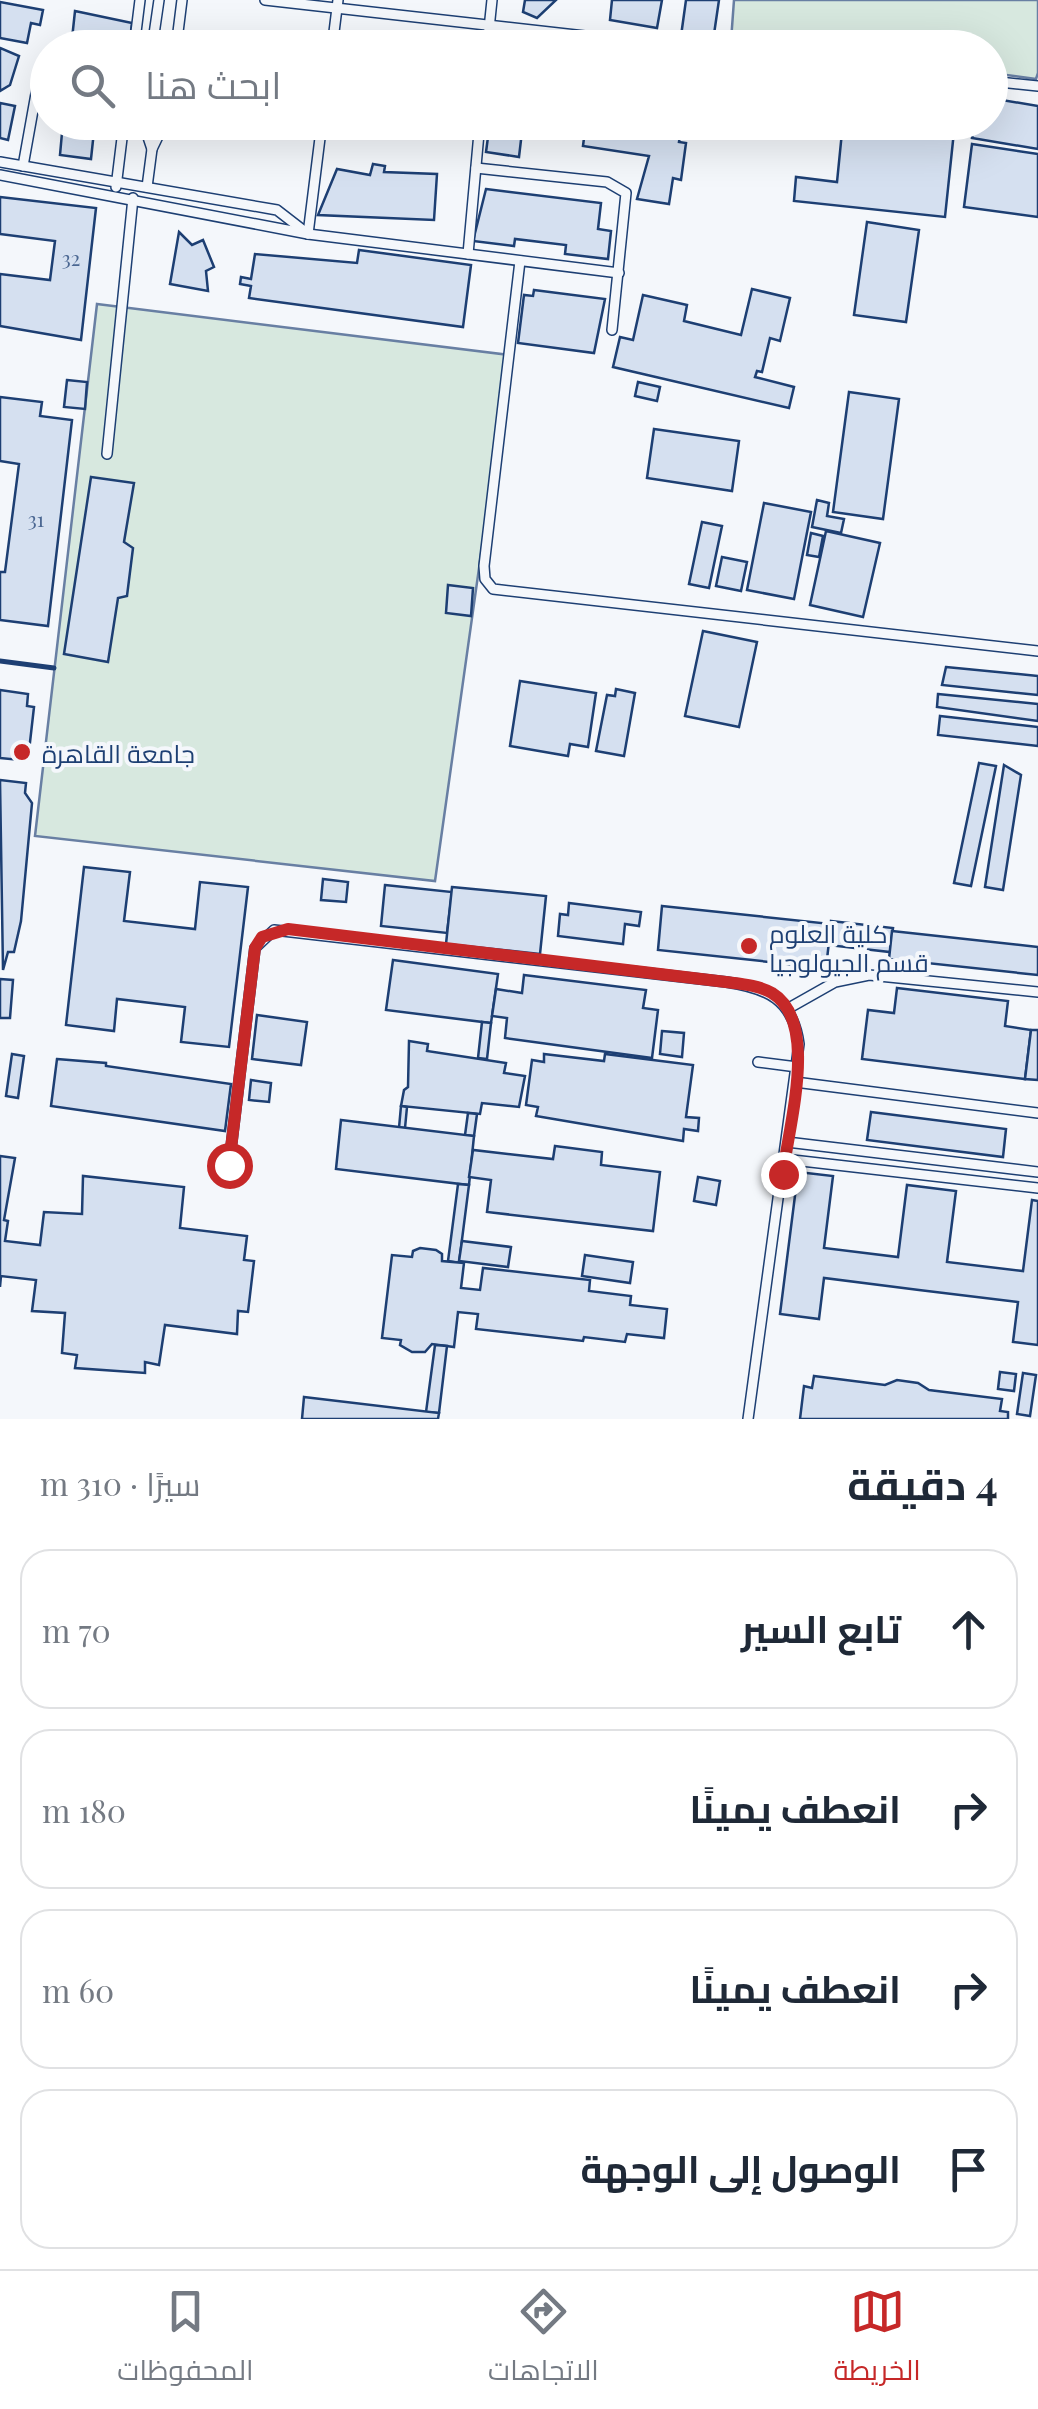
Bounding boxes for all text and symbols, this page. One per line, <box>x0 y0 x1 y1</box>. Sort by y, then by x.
search box <box>30 30 1008 140</box>
icon: search <box>65 58 120 113</box>
text: ابحث هنا <box>145 58 281 109</box>
house number: 32 <box>62 244 80 271</box>
house number: 31 <box>28 505 44 532</box>
place label: جامعة القاهرة <box>42 736 195 769</box>
marker: جامعة القاهرة <box>11 741 33 763</box>
place label: كلية العلوم قسم الجيولوجيا <box>769 916 929 981</box>
marker: كلية العلوم قسم الجيولوجيا <box>738 935 760 957</box>
route start <box>207 1143 253 1189</box>
route end <box>761 1152 807 1198</box>
text: 4 دقيقة <box>847 1455 998 1511</box>
text: سيرًا · 310 m <box>40 1461 200 1504</box>
text: تابع السير <box>741 1602 901 1653</box>
icon: ahead <box>941 1602 996 1657</box>
text: 70 m <box>42 1608 111 1651</box>
text: انعطف يمينًا <box>690 1782 901 1833</box>
icon: right <box>941 1782 996 1837</box>
text: 180 m <box>42 1788 126 1831</box>
text: انعطف يمينًا <box>690 1962 901 2013</box>
icon: right <box>941 1962 996 2017</box>
text: 60 m <box>42 1968 114 2011</box>
text: الوصول إلى الوجهة <box>581 2142 901 2193</box>
icon: arrive <box>941 2142 996 2197</box>
tab: المحفوظات <box>117 2284 254 2396</box>
tab: الاتجاهات <box>488 2284 599 2396</box>
tab: الخريطة <box>833 2284 921 2396</box>

